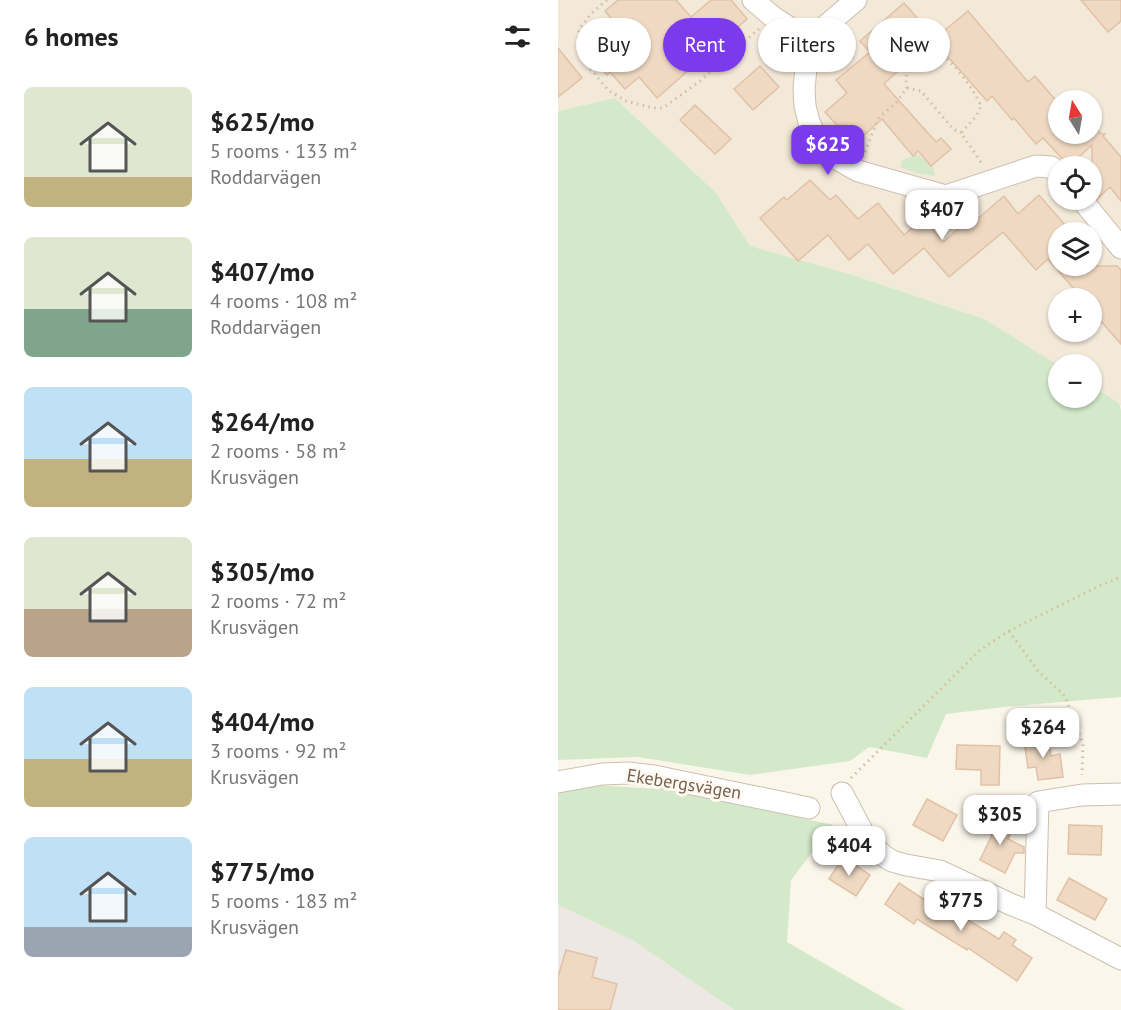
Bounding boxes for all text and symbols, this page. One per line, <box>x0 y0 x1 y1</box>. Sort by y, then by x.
chip: Buy <box>576 18 651 72</box>
chip: Rent <box>663 18 746 72</box>
chip: Filters <box>758 18 856 72</box>
chip: New <box>868 18 950 72</box>
text: 6 homes <box>24 20 119 53</box>
icon: filters <box>501 20 534 53</box>
north arrow <box>1048 90 1102 144</box>
map controls <box>1048 90 1102 408</box>
text: $625/mo <box>210 105 314 138</box>
icon: home <box>72 111 144 183</box>
pin: $625 <box>792 125 864 176</box>
text: $625 <box>805 131 851 157</box>
text: 5 rooms · 133 m² <box>210 138 357 164</box>
button: locate <box>1048 156 1102 210</box>
text: Roddarvägen <box>210 164 321 190</box>
pin: $407 <box>906 190 978 241</box>
text: $407 <box>919 196 965 222</box>
button: layers <box>1048 222 1102 276</box>
text: $407/mo <box>210 255 314 288</box>
icon: home <box>72 261 144 333</box>
text: 4 rooms · 108 m² <box>210 288 357 314</box>
button: + <box>1048 288 1102 342</box>
text: Roddarvägen <box>210 314 321 340</box>
button: − <box>1048 354 1102 408</box>
text: $264/mo <box>210 405 314 438</box>
icon: home <box>72 411 144 483</box>
text: 2 rooms · 58 m² <box>210 438 346 464</box>
text: Krusvägen <box>210 464 299 490</box>
text: $305/mo <box>210 555 314 588</box>
icon: home <box>72 561 144 633</box>
text: 2 rooms · 72 m² <box>210 588 346 614</box>
text: Krusvägen <box>210 614 299 640</box>
text: $404/mo <box>210 705 314 738</box>
pin: $264 <box>1007 708 1079 759</box>
icon: home <box>72 711 144 783</box>
text: $264 <box>1020 714 1066 740</box>
text: 3 rooms · 92 m² <box>210 738 346 764</box>
street label: Ekebergsvägen <box>625 763 743 804</box>
text: Krusvägen <box>210 764 299 790</box>
pin: $305 <box>964 795 1036 846</box>
text: $305 <box>977 801 1023 827</box>
pin: $404 <box>813 826 885 877</box>
text: $404 <box>826 832 872 858</box>
text: $775/mo <box>210 855 314 888</box>
icon: home <box>72 861 144 933</box>
pin: $775 <box>925 881 997 932</box>
text: $775 <box>938 887 984 913</box>
text: 5 rooms · 183 m² <box>210 888 357 914</box>
text: Krusvägen <box>210 914 299 940</box>

